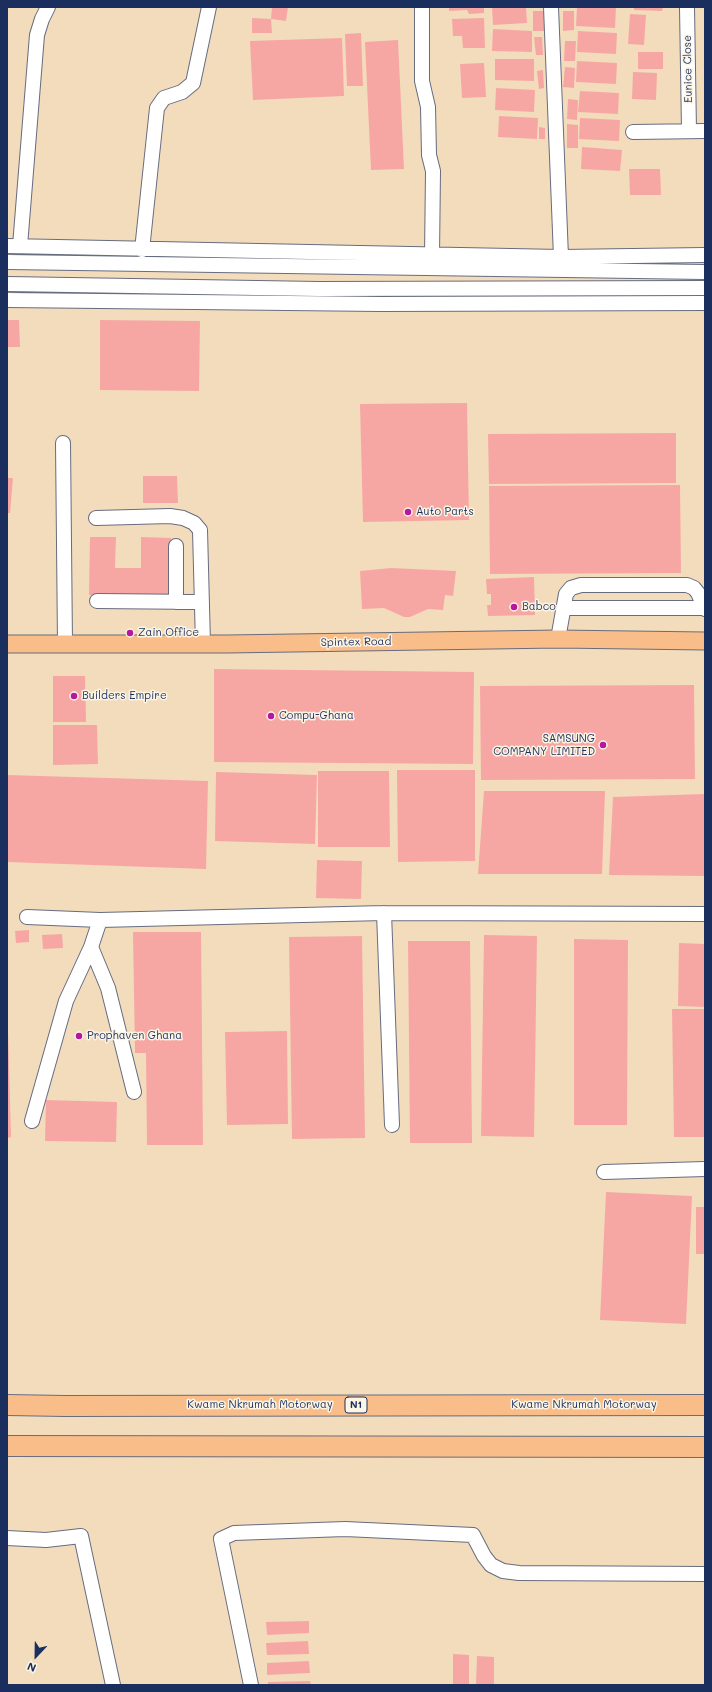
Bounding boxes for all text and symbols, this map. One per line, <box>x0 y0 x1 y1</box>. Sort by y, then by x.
street label: Eunice Close <box>681 35 695 103</box>
place label: Auto Parts <box>416 505 474 519</box>
marker: Auto Parts <box>403 507 413 517</box>
place label: Babco <box>522 600 556 614</box>
marker: Babco <box>509 602 519 612</box>
place label: Zain Office <box>138 626 199 640</box>
marker: Zain Office <box>125 628 135 638</box>
street label: Spintex Road <box>321 635 391 649</box>
place label: Builders Empire <box>82 689 167 703</box>
marker: Builders Empire <box>69 691 79 701</box>
place label: Compu-Ghana <box>279 709 354 723</box>
marker: Compu-Ghana <box>266 711 276 721</box>
place label: SAMSUNG COMPANY LIMITED <box>493 732 595 758</box>
marker: SAMSUNG COMPANY LIMITED <box>598 740 608 750</box>
place label: Prophaven Ghana <box>87 1029 182 1043</box>
marker: Prophaven Ghana <box>74 1031 84 1041</box>
road number: N1 <box>345 1397 367 1413</box>
street label: Kwame Nkrumah Motorway <box>187 1398 333 1412</box>
street label: Kwame Nkrumah Motorway <box>511 1398 657 1412</box>
north arrow <box>16 1636 56 1676</box>
text: N <box>25 1659 38 1676</box>

